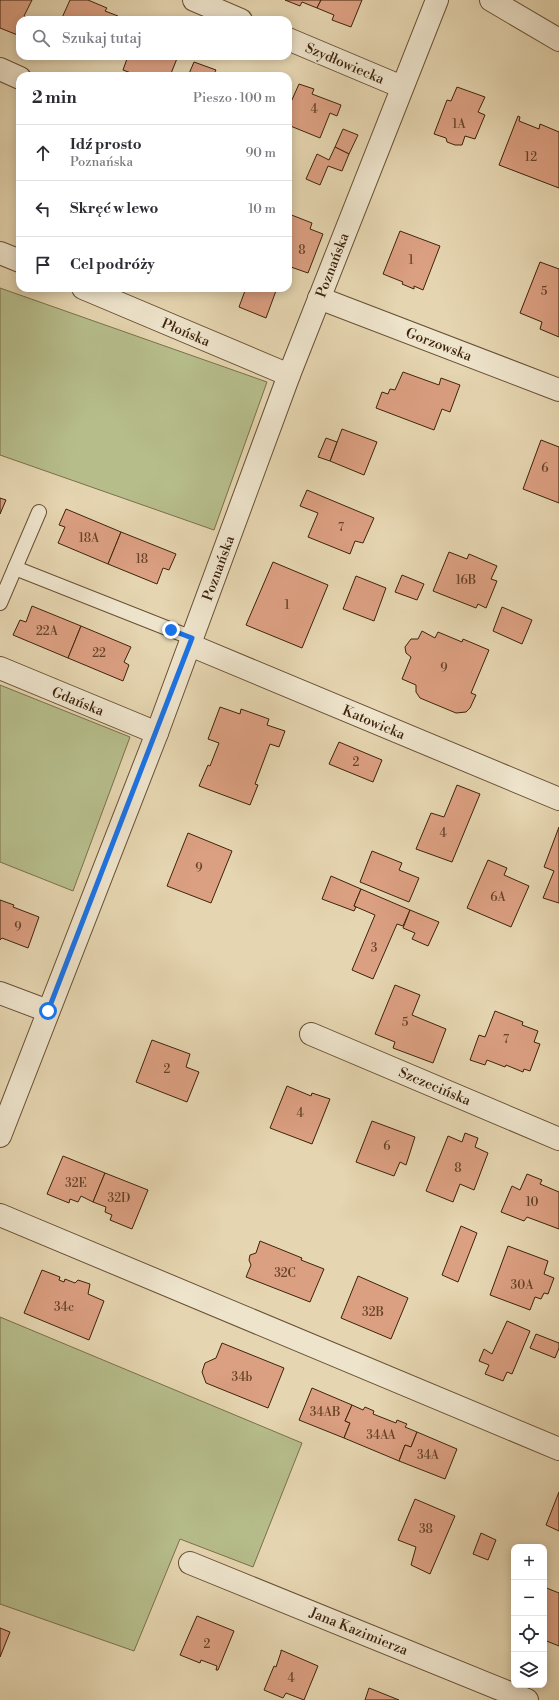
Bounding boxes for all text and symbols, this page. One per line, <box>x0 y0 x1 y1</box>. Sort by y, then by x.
search box <box>16 16 292 60</box>
icon: search <box>30 27 52 49</box>
text: Szukaj tutaj <box>62 29 142 48</box>
street label: Szydłowiecka <box>302 39 388 89</box>
text: 2 min <box>32 87 77 109</box>
text: Pieszo · 100 m <box>193 90 276 106</box>
house number: 4 <box>310 102 318 117</box>
house number: 1A <box>452 117 466 132</box>
text: Idź prosto <box>70 135 142 154</box>
icon: ahead <box>32 142 54 164</box>
text: 90 m <box>245 145 276 161</box>
house number: 12 <box>525 150 537 165</box>
text: Poznańska <box>70 154 133 170</box>
icon: left <box>32 198 54 220</box>
text: Skręć w lewo <box>70 199 158 218</box>
text: 10 m <box>248 201 276 217</box>
street label: Poznańska <box>312 230 354 300</box>
house number: 8 <box>298 243 306 258</box>
house number: 1 <box>408 253 414 268</box>
icon: arrive <box>32 254 54 276</box>
text: Cel podróży <box>70 255 155 274</box>
house number: 5 <box>541 284 548 299</box>
street label: Płońska <box>159 315 213 352</box>
street label: Gorzowska <box>403 324 475 366</box>
house number: 6 <box>541 461 549 476</box>
house number: 7 <box>338 520 344 535</box>
house number: 18A <box>79 531 100 546</box>
street label: Poznańska <box>199 532 239 603</box>
house number: 18 <box>136 552 148 567</box>
house number: 16B <box>456 573 476 588</box>
house number: 1 <box>284 598 290 613</box>
route end <box>162 621 180 639</box>
house number: 22A <box>36 624 59 639</box>
house number: 22 <box>92 646 106 661</box>
house number: 9 <box>440 661 448 676</box>
street label: Gdańska <box>49 683 107 721</box>
street label: Katowicka <box>340 702 409 745</box>
house number: 2 <box>353 755 360 770</box>
house number: 4 <box>439 826 447 841</box>
house number: 9 <box>195 861 203 876</box>
house number: 6A <box>490 890 507 905</box>
house number: 9 <box>14 920 22 935</box>
house number: 3 <box>371 941 378 956</box>
route start <box>39 1002 57 1020</box>
house number: 5 <box>402 1015 409 1030</box>
house number: 7 <box>503 1032 509 1047</box>
house number: 2 <box>164 1062 171 1077</box>
street label: Szczecińska <box>396 1064 474 1111</box>
house number: 4 <box>296 1106 304 1121</box>
house number: 6 <box>383 1139 391 1154</box>
house number: 8 <box>454 1161 462 1176</box>
house number: 32E <box>65 1176 87 1191</box>
house number: 32D <box>108 1191 130 1206</box>
house number: 10 <box>526 1195 538 1210</box>
house number: 32C <box>274 1266 296 1281</box>
house number: 30A <box>511 1278 534 1293</box>
house number: 34c <box>54 1300 74 1315</box>
house number: 32B <box>362 1305 384 1320</box>
house number: 34b <box>232 1370 253 1385</box>
house number: 34AB <box>310 1405 340 1420</box>
house number: 34AA <box>366 1428 396 1443</box>
house number: 34A <box>417 1448 440 1463</box>
house number: 38 <box>419 1522 433 1537</box>
map controls <box>511 1544 547 1688</box>
button: + <box>511 1544 547 1580</box>
button: − <box>511 1580 547 1616</box>
street label: Jana Kazimierza <box>306 1604 411 1660</box>
button: locate <box>511 1616 547 1652</box>
house number: 2 <box>204 1637 211 1652</box>
button: layers <box>511 1652 547 1688</box>
house number: 4 <box>287 1671 295 1686</box>

